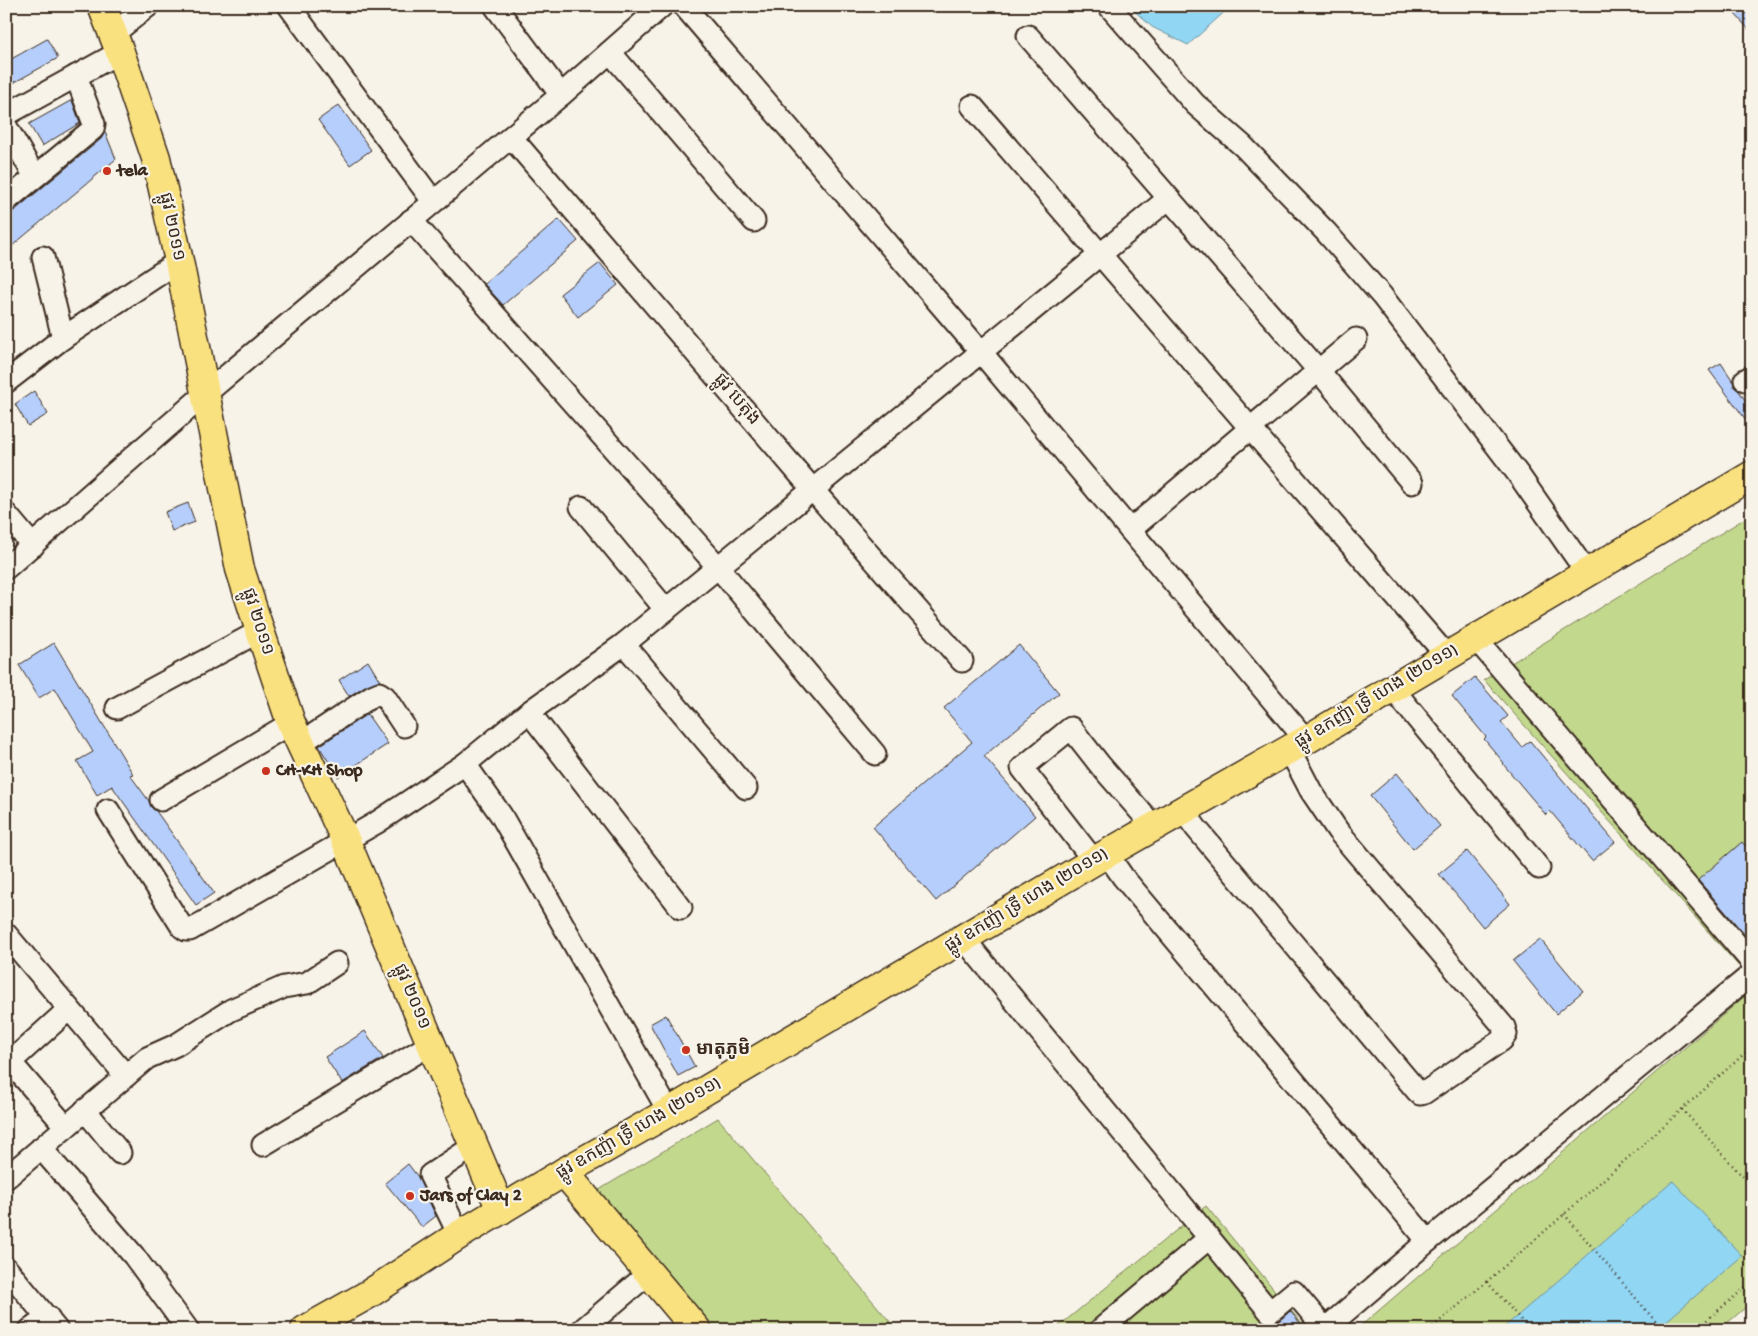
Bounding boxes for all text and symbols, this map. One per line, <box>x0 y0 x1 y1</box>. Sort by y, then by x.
place label: tela <box>115 161 149 182</box>
marker: tela <box>101 165 113 177</box>
street label: ផ្លូវ ២០១១ <box>150 191 188 264</box>
street label: ផ្លូវ បេតុង <box>706 370 764 432</box>
street label: ផ្លូវ ២០១១ <box>233 586 278 659</box>
street label: ផ្លូវ ឧកញ៉ា ទ្រី ហេង (២០១១) <box>1290 638 1464 757</box>
place label: CH-KH Shop <box>275 761 362 782</box>
marker: CH-KH Shop <box>260 765 272 777</box>
street label: ផ្លូវ ឧកញ៉ា ទ្រី ហេង (២០១១) <box>940 842 1114 961</box>
street label: ផ្លូវ ២០១១ <box>385 961 434 1034</box>
place label: មាតុភូមិ <box>696 1037 750 1061</box>
marker: មាតុភូមិ <box>680 1044 692 1056</box>
street label: ផ្លូវ ឧកញ៉ា ទ្រី ហេង (២០១១) <box>552 1071 727 1188</box>
place label: Jars of Clay 2 <box>419 1186 522 1207</box>
marker: Jars of Clay 2 <box>404 1190 416 1202</box>

